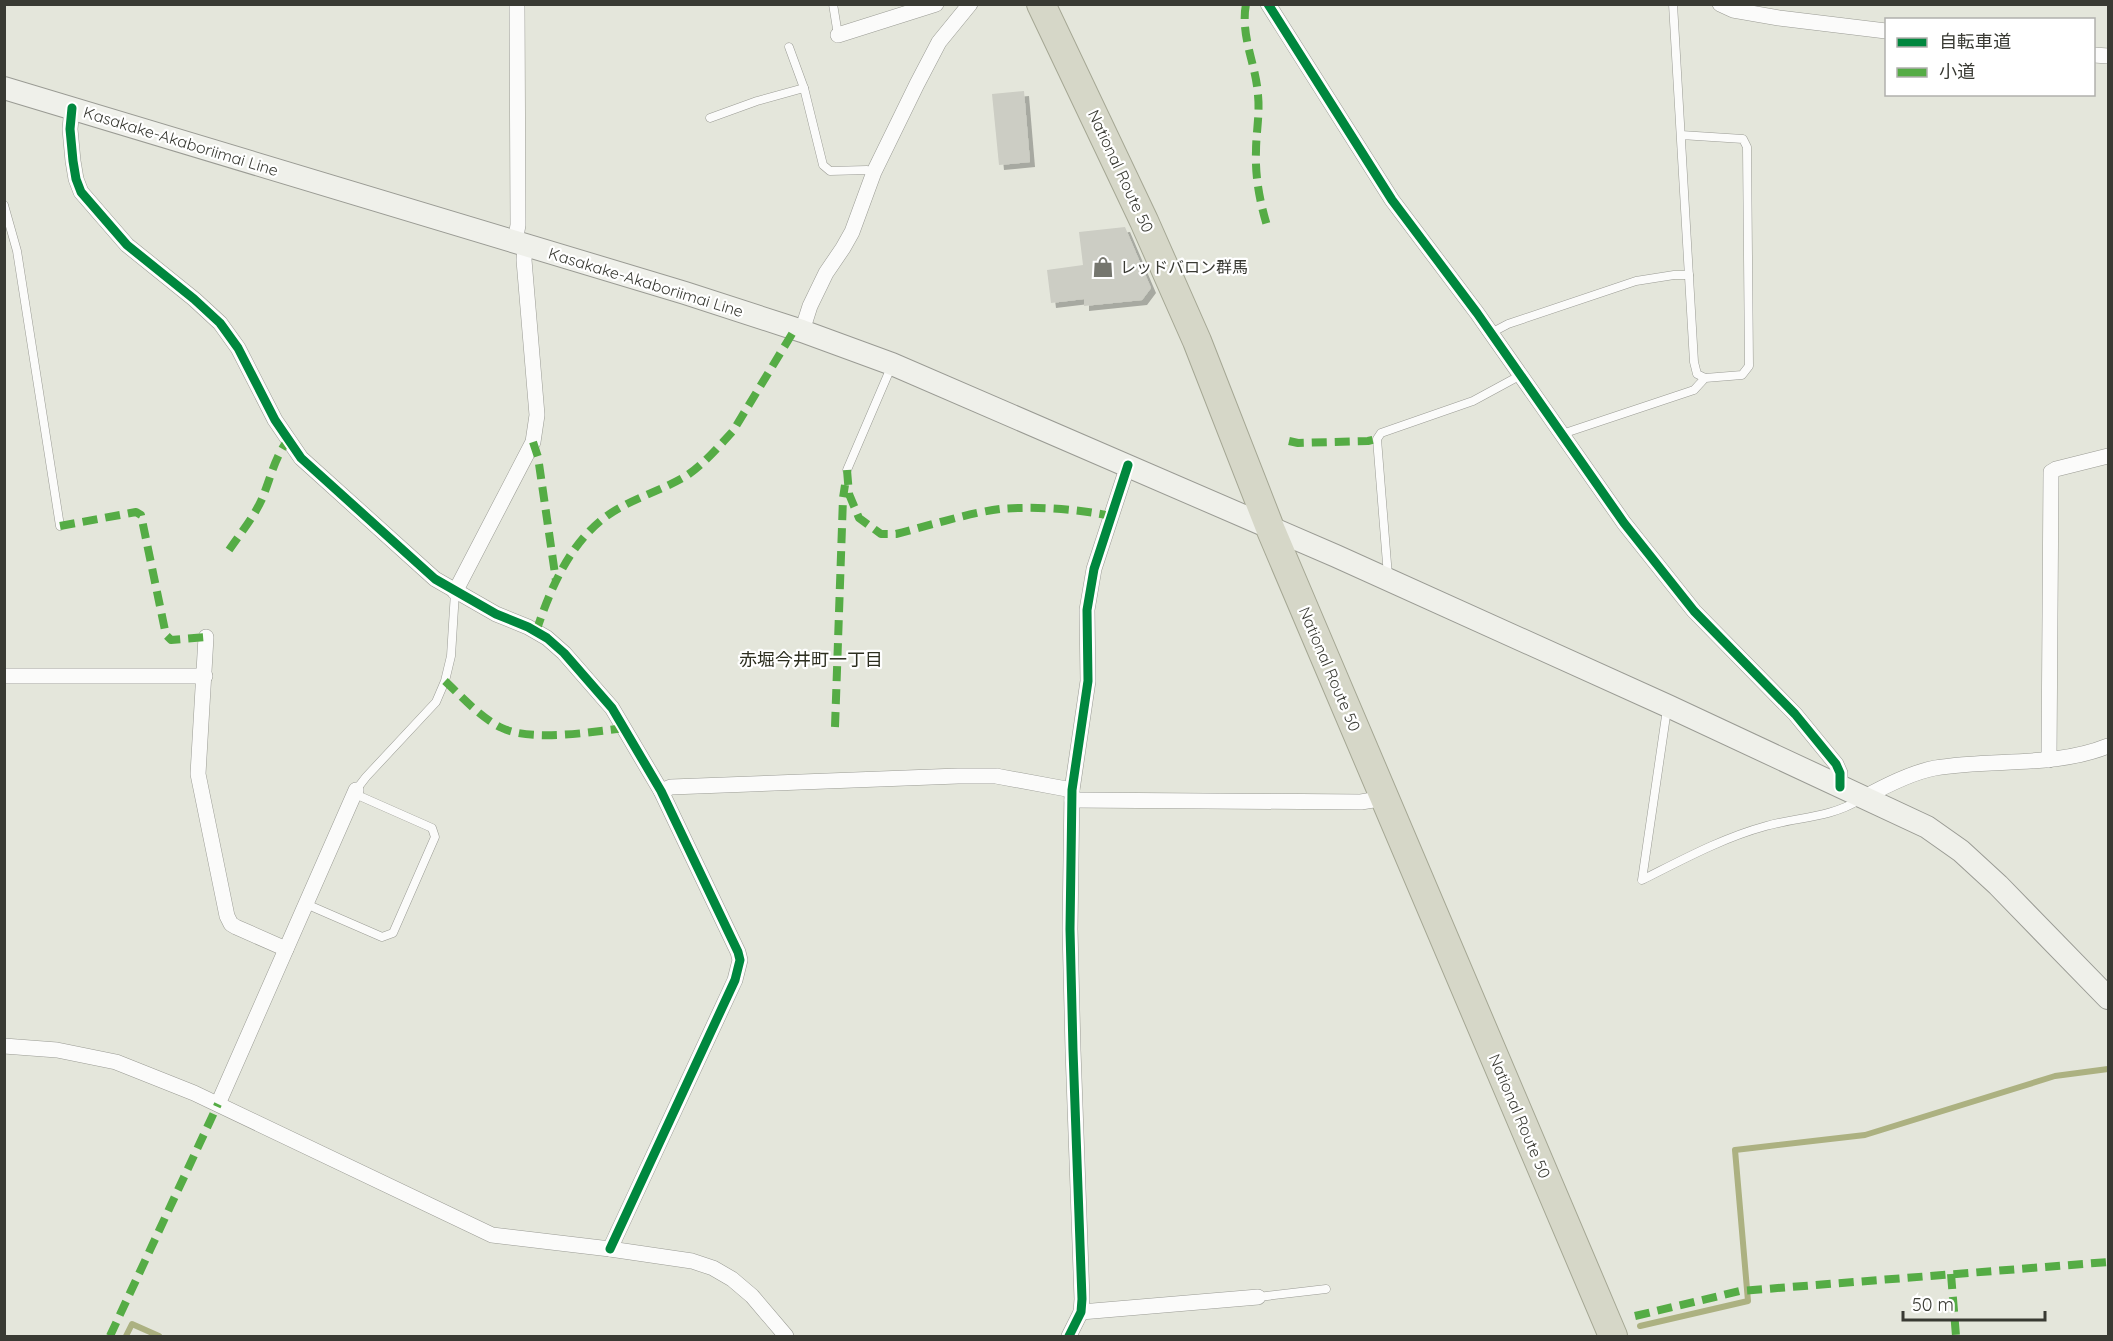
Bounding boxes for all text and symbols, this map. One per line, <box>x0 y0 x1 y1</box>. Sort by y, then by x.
legend <box>1885 18 2095 96</box>
text: 自転車道 <box>1939 30 2011 53</box>
text: 小道 <box>1939 60 1975 83</box>
street label: Kasakake-Akaboriimai Line <box>81 102 281 180</box>
street label: National Route 50 <box>1084 106 1158 236</box>
street label: Kasakake-Akaboriimai Line <box>546 243 746 321</box>
shop icon: レッドバロン群馬 <box>1091 255 1115 279</box>
place label: レッドバロン群馬 <box>1120 257 1248 277</box>
street label: National Route 50 <box>1295 604 1365 734</box>
district label: 赤堀今井町一丁目 <box>739 648 883 671</box>
street label: National Route 50 <box>1485 1051 1555 1181</box>
scale bar <box>1903 1284 2046 1322</box>
text: 50 m <box>1912 1293 1954 1316</box>

